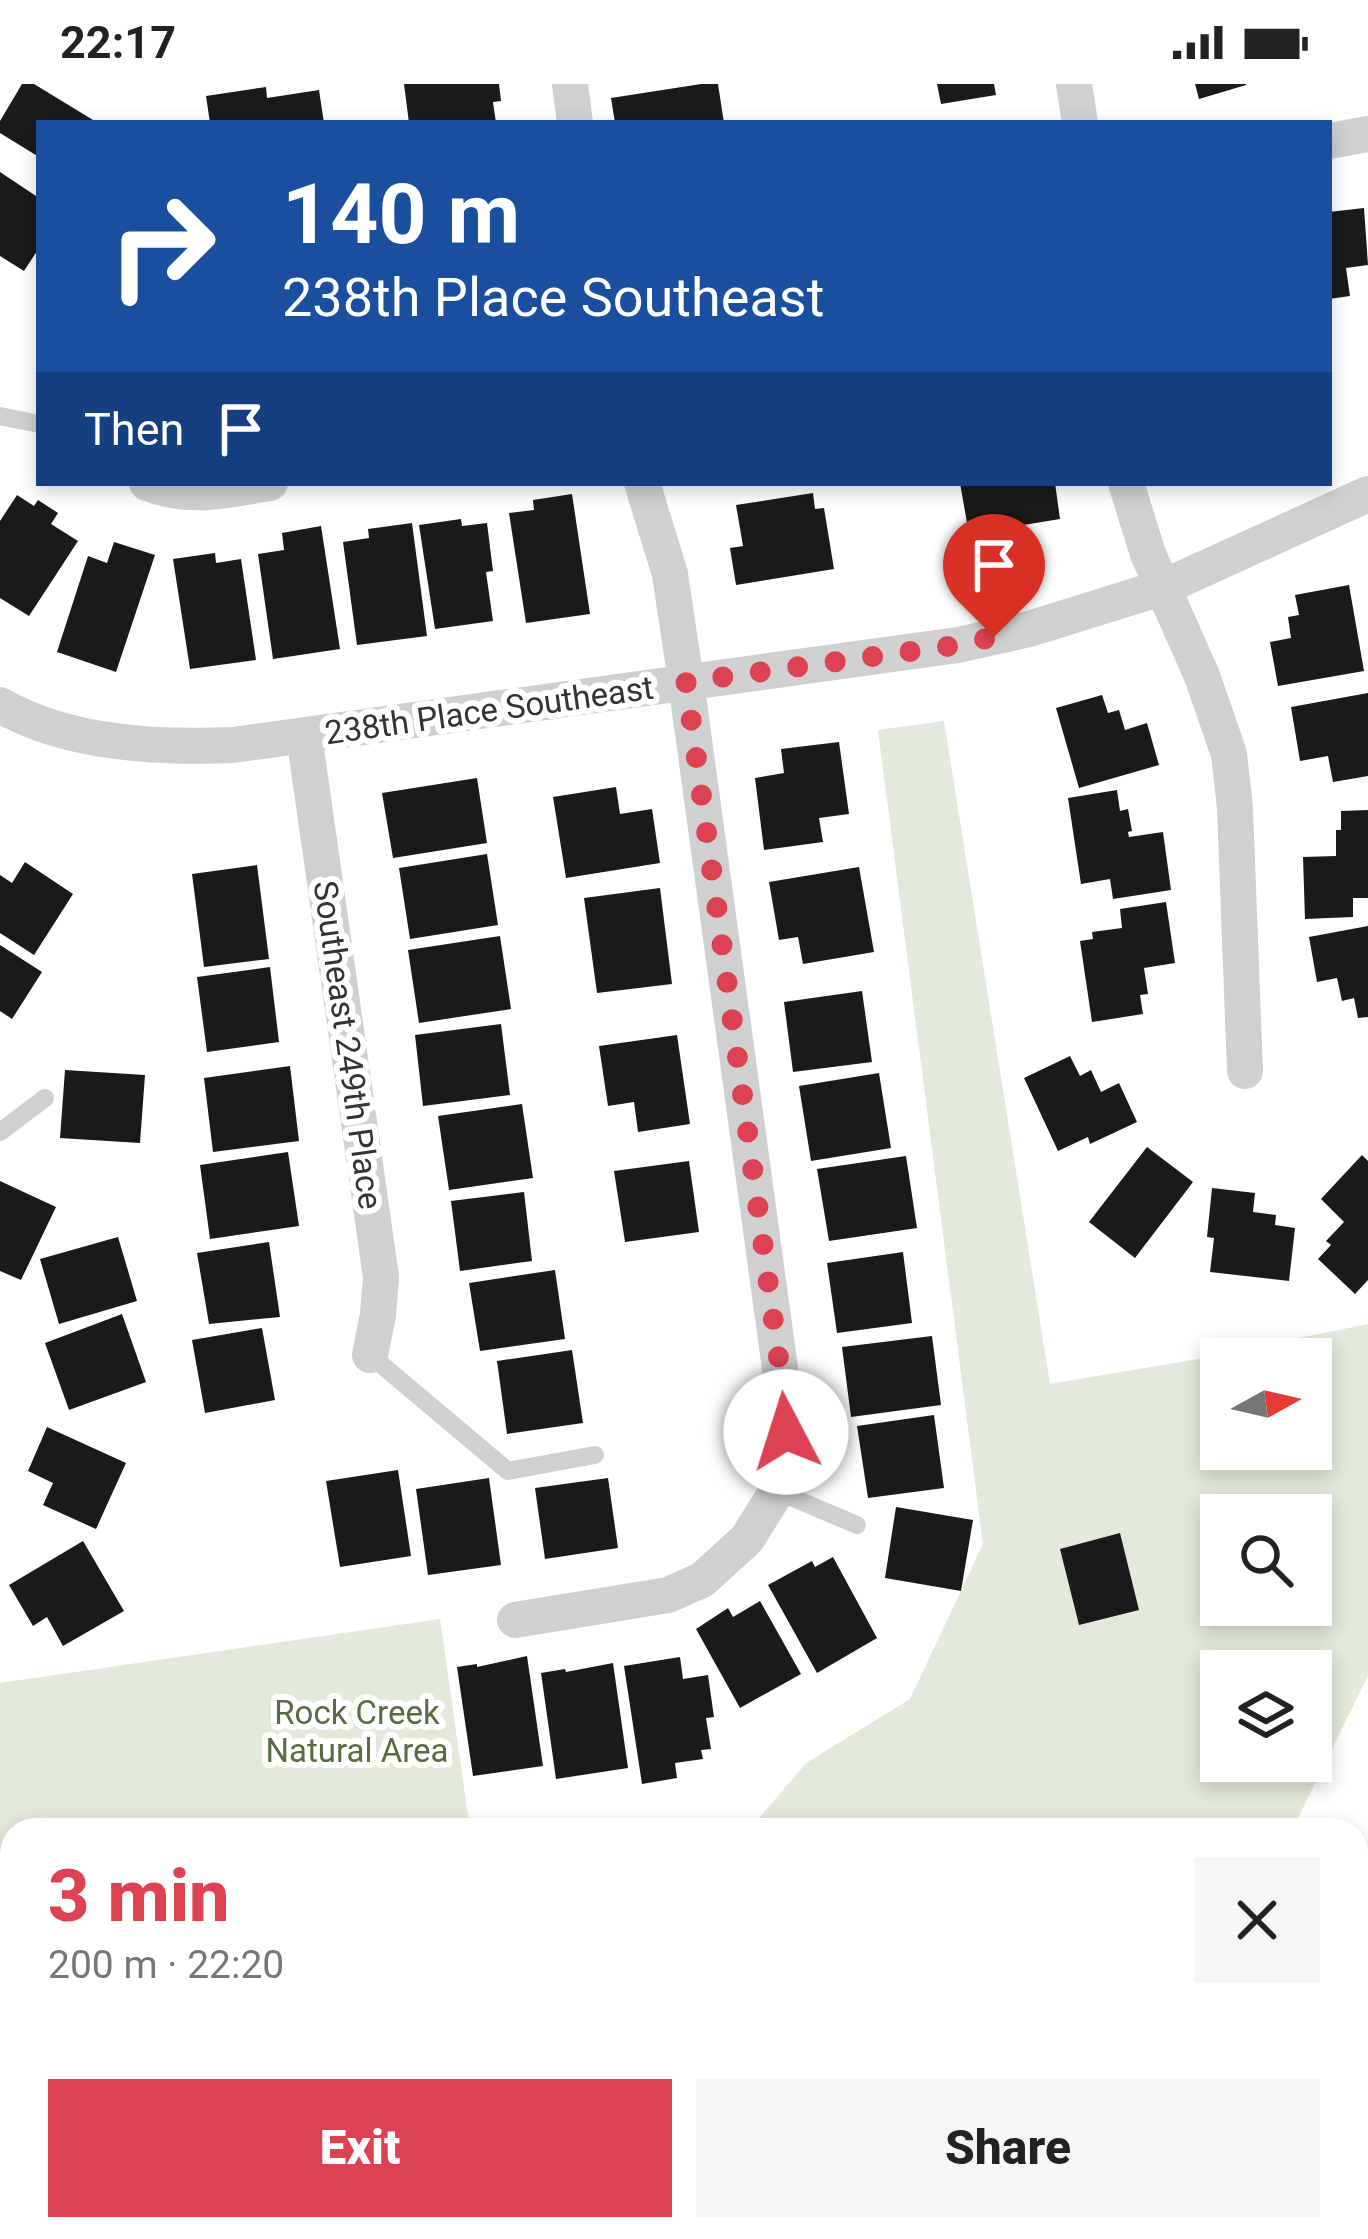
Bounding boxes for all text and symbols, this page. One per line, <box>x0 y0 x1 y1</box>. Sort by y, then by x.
text: 22:17 <box>60 16 176 69</box>
text: 140 m <box>282 165 520 264</box>
icon: right <box>84 168 240 324</box>
text: 238th Place Southeast <box>282 266 824 329</box>
icon: arrive <box>208 396 274 462</box>
text: Then <box>84 403 184 456</box>
pin <box>943 514 1045 637</box>
icon: arrive <box>961 532 1027 598</box>
street label: 238th Place Southeast <box>322 668 656 752</box>
street label: Southeast 249th Place <box>306 878 390 1212</box>
north arrow <box>1200 1338 1332 1470</box>
map controls <box>1200 1338 1332 1782</box>
position arrow <box>723 1369 849 1495</box>
button: search <box>1200 1494 1332 1626</box>
button: layers <box>1200 1650 1332 1782</box>
park label: Rock Creek Natural Area <box>265 1693 449 1770</box>
text: 3 min <box>48 1854 230 1939</box>
button: close <box>1194 1857 1320 1983</box>
text: 200 m · 22:20 <box>48 1942 284 1988</box>
button: Exit <box>48 2079 672 2217</box>
button: Share <box>696 2079 1320 2217</box>

